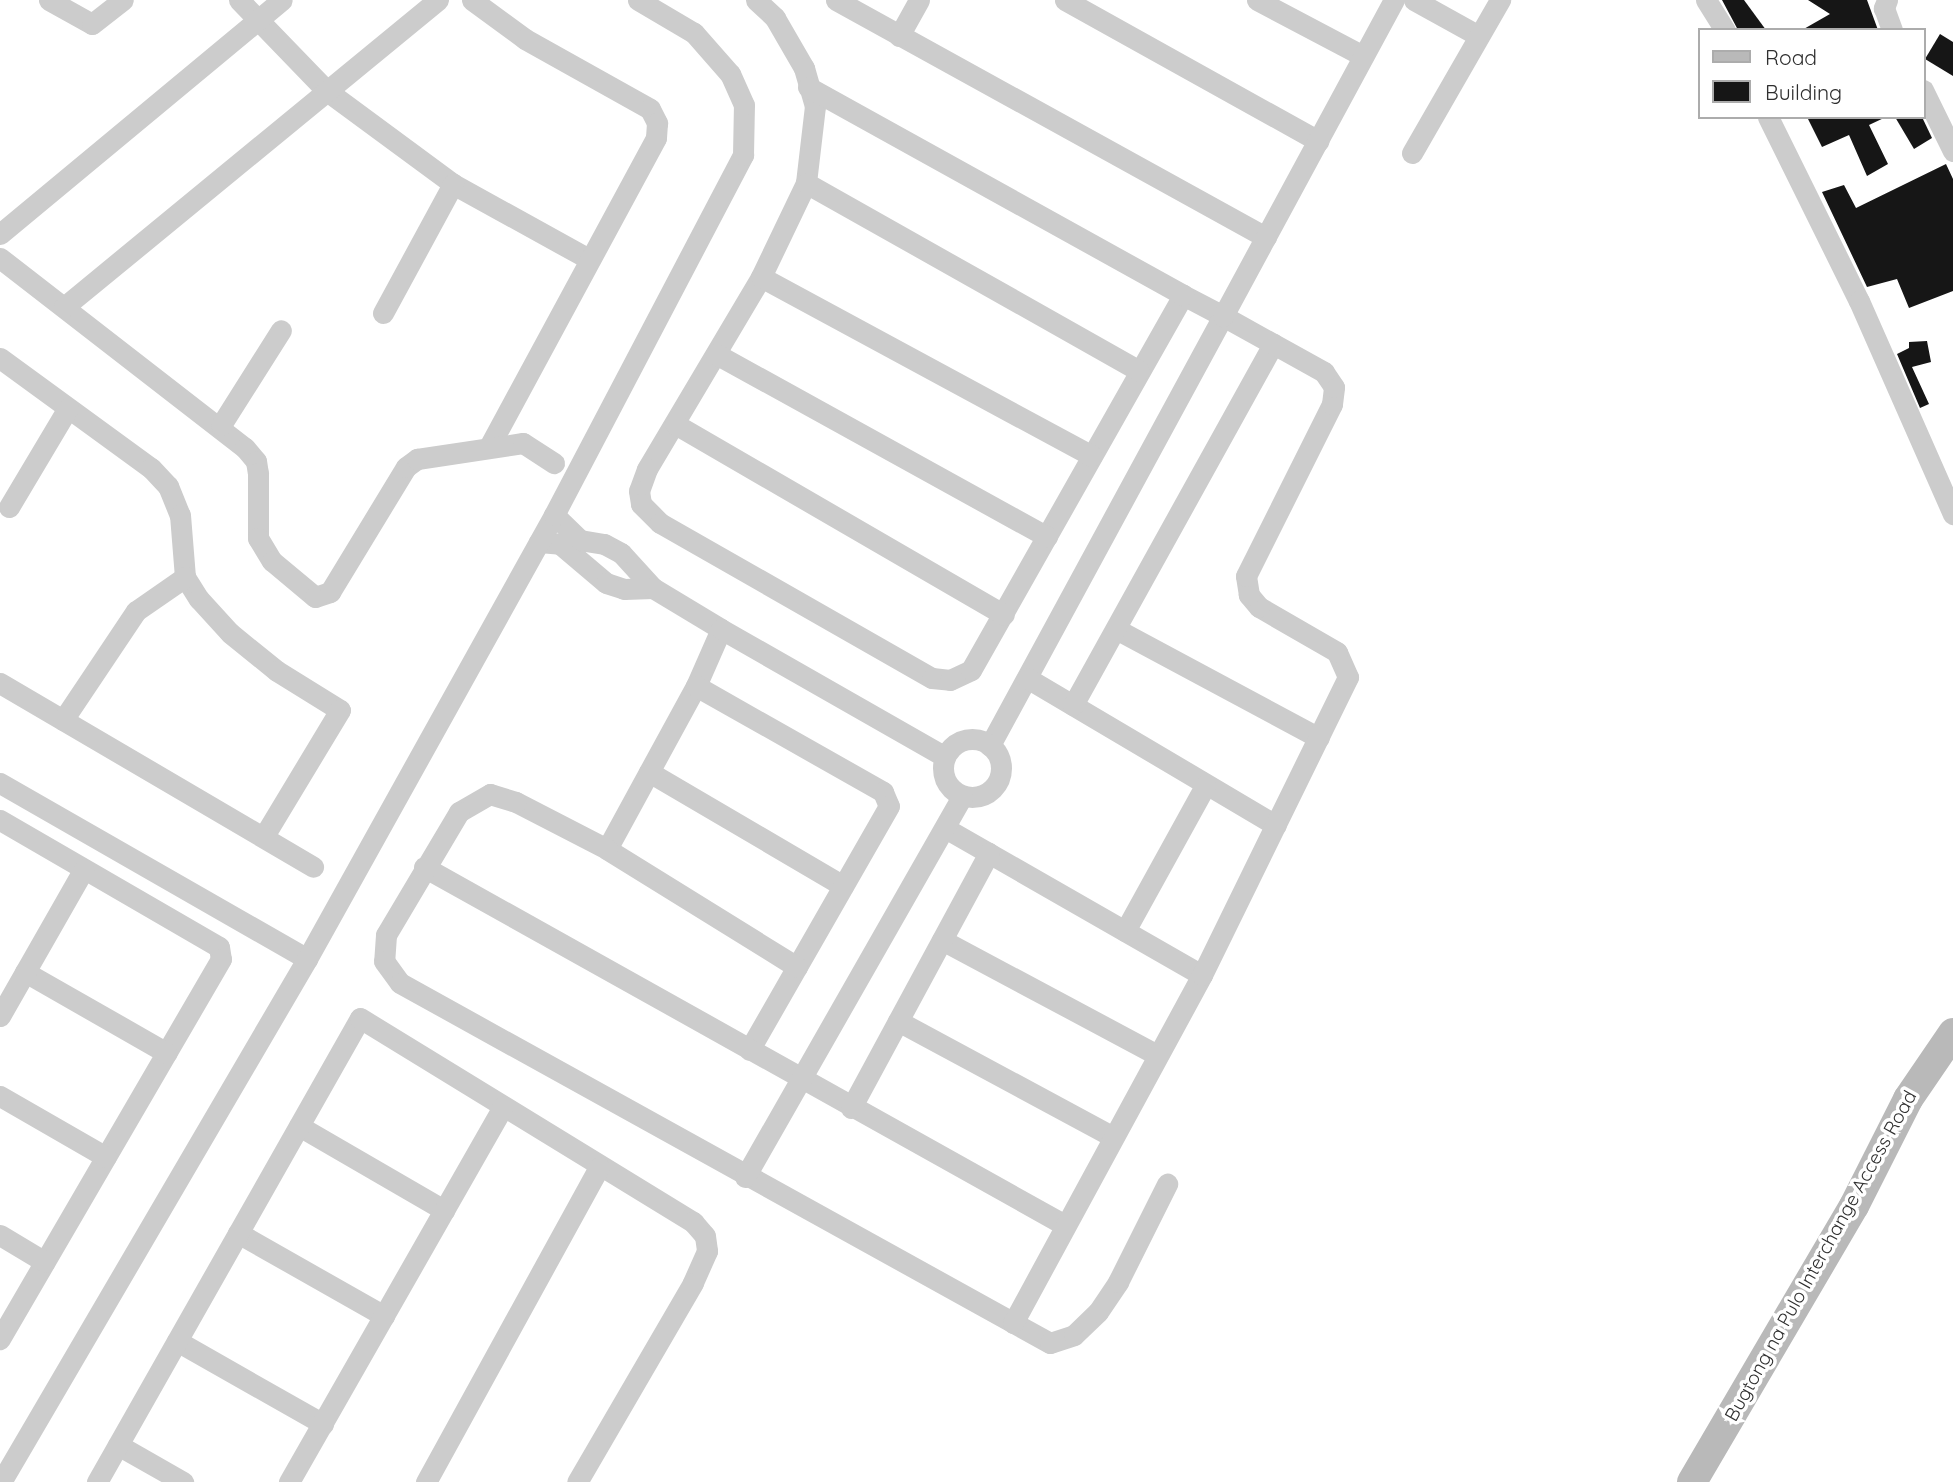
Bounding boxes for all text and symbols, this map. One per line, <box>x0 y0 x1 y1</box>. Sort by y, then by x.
legend <box>1698 28 1925 119</box>
text: Road <box>1765 44 1817 70</box>
text: Building <box>1765 79 1842 105</box>
street label: Bugtong na Pulo Interchange Access Road <box>1720 1087 1922 1425</box>

